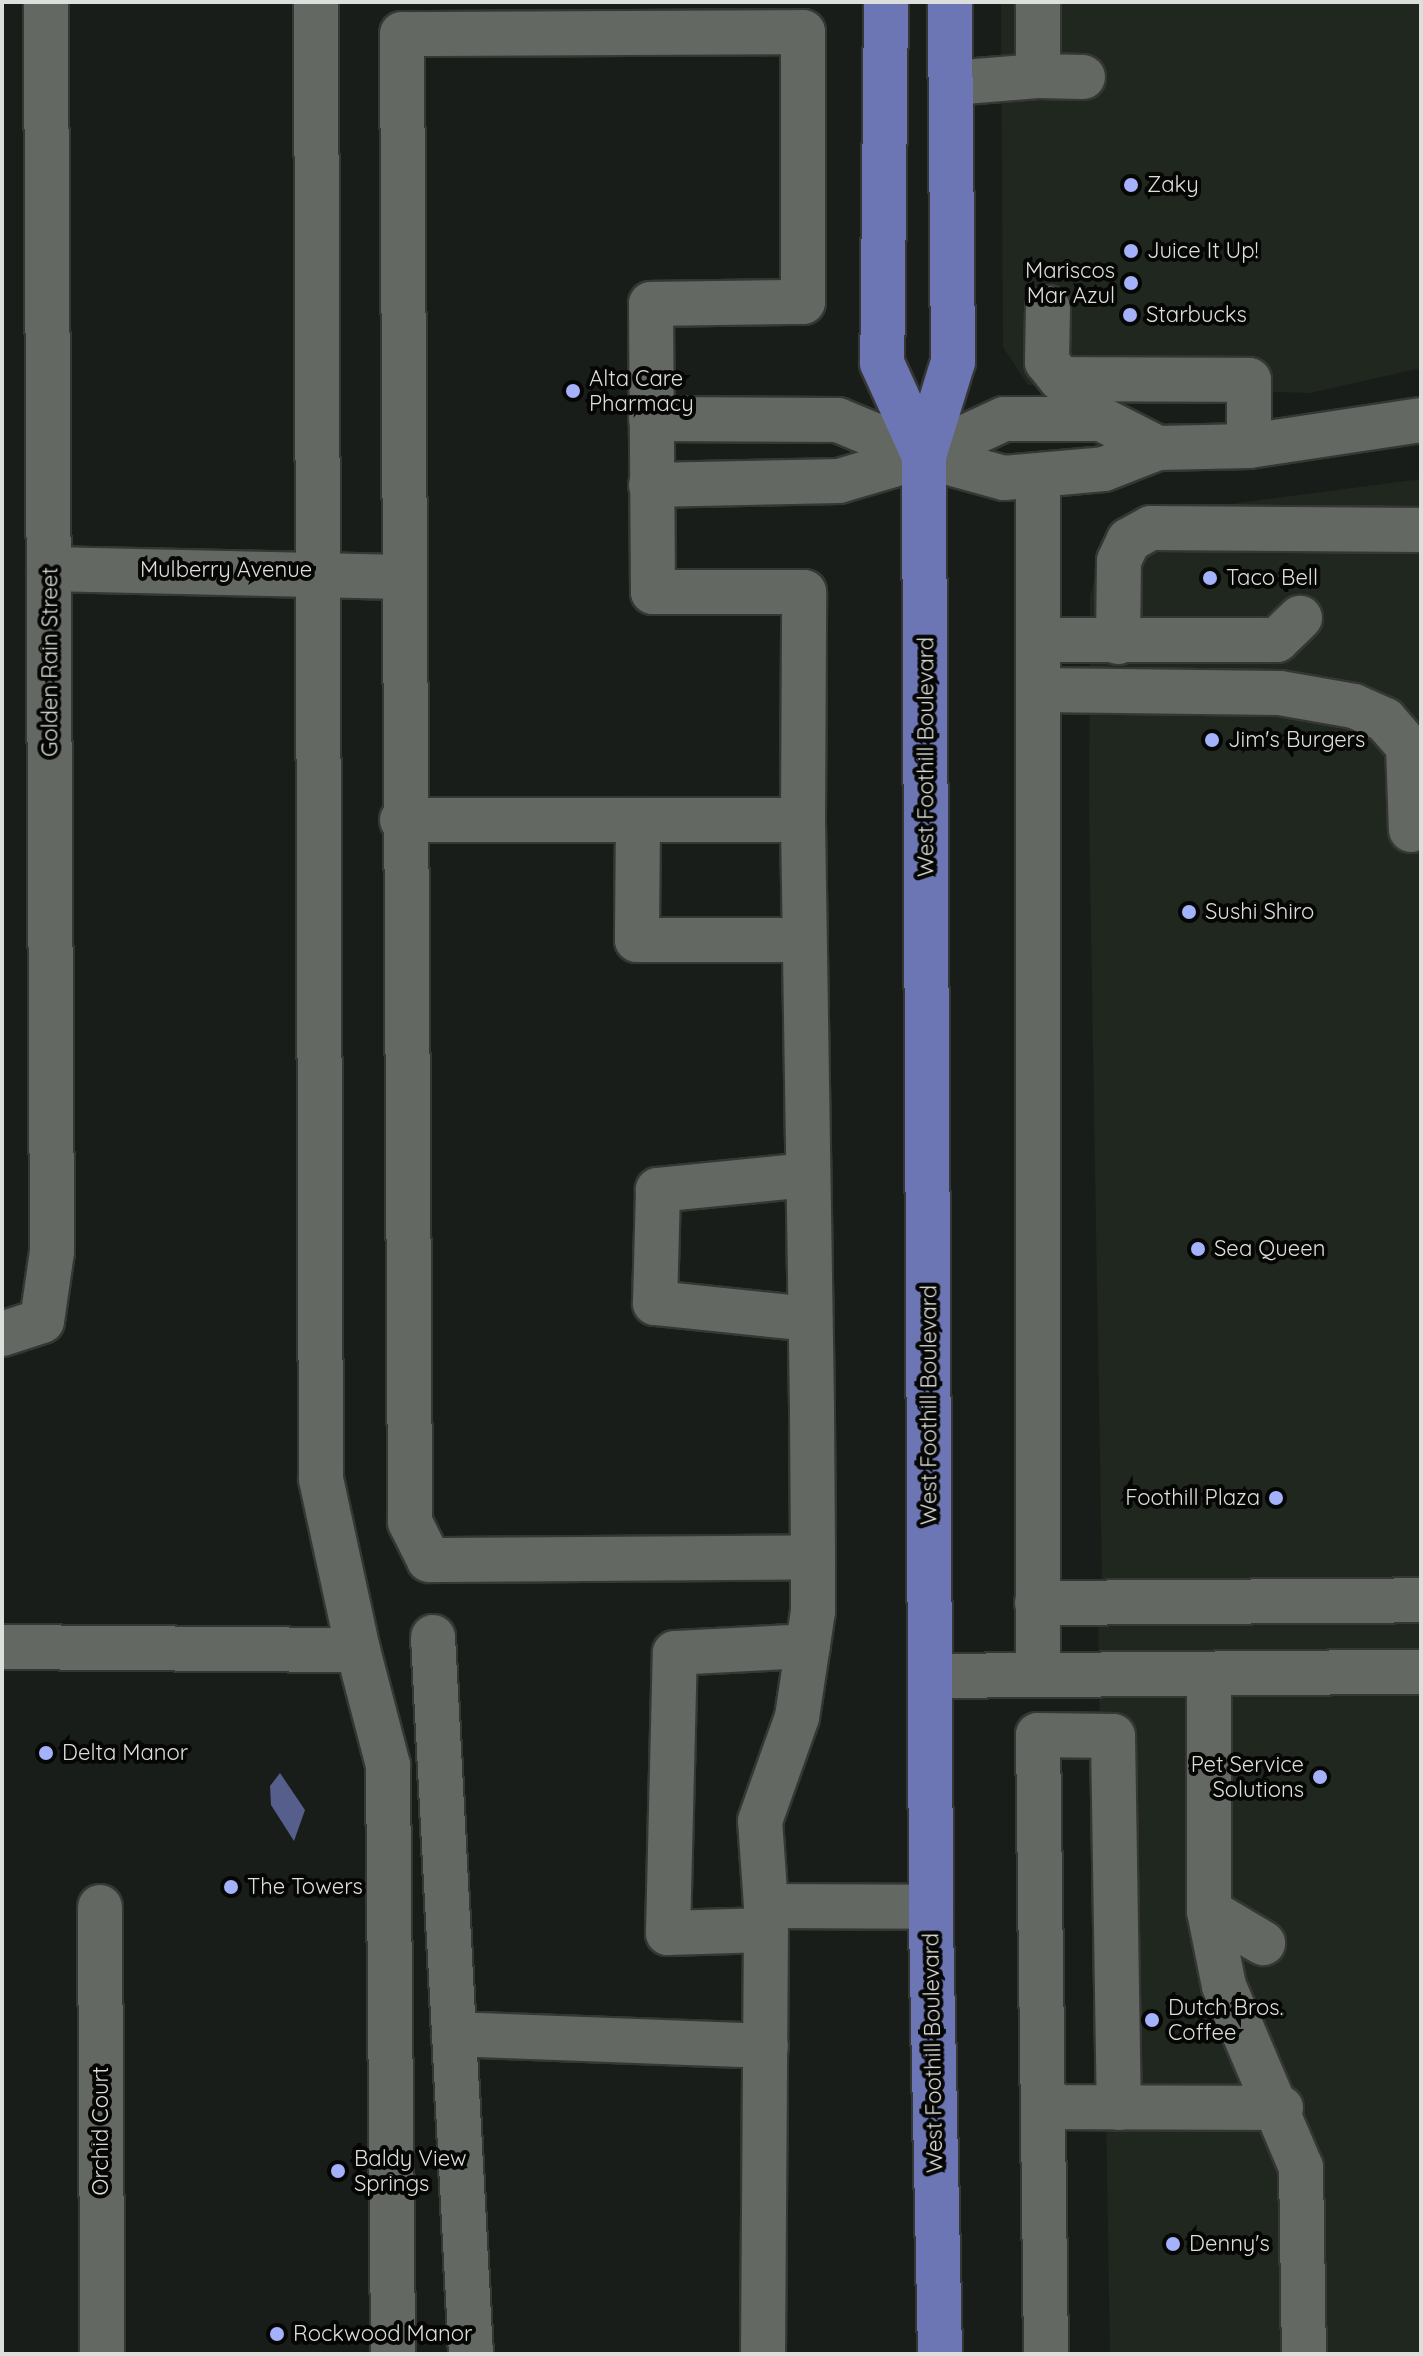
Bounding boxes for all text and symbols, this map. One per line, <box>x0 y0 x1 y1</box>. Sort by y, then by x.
place label: Zaky <box>1147 172 1199 198</box>
marker: Zaky <box>1122 176 1140 194</box>
place label: Juice It Up! <box>1147 238 1259 264</box>
marker: Juice It Up! <box>1122 242 1140 260</box>
place label: Mariscos Mar Azul <box>1025 257 1115 308</box>
marker: Mariscos Mar Azul <box>1122 274 1140 292</box>
place label: Starbucks <box>1146 302 1247 328</box>
marker: Starbucks <box>1121 306 1139 324</box>
place label: Alta Care Pharmacy <box>589 365 694 416</box>
marker: Alta Care Pharmacy <box>564 382 582 400</box>
street label: Mulberry Avenue <box>140 557 312 583</box>
place label: Taco Bell <box>1226 565 1318 591</box>
street label: Golden Rain Street <box>37 567 63 757</box>
marker: Taco Bell <box>1201 569 1219 587</box>
street label: West Foothill Boulevard <box>913 637 939 877</box>
place label: Jim's Burgers <box>1228 727 1365 753</box>
marker: Jim's Burgers <box>1203 731 1221 749</box>
place label: Sushi Shiro <box>1205 899 1314 925</box>
marker: Sushi Shiro <box>1180 903 1198 921</box>
place label: Sea Queen <box>1214 1236 1325 1262</box>
marker: Sea Queen <box>1189 1240 1207 1258</box>
street label: West Foothill Boulevard <box>916 1285 942 1525</box>
place label: Foothill Plaza <box>1125 1485 1260 1511</box>
marker: Foothill Plaza <box>1267 1489 1285 1507</box>
place label: Delta Manor <box>62 1740 188 1766</box>
marker: Delta Manor <box>37 1744 55 1762</box>
place label: Pet Service Solutions <box>1191 1751 1304 1802</box>
marker: Pet Service Solutions <box>1311 1768 1329 1786</box>
place label: The Towers <box>247 1874 363 1900</box>
marker: The Towers <box>222 1878 240 1896</box>
street label: West Foothill Boulevard <box>918 1933 948 2173</box>
place label: Dutch Bros. Coffee <box>1168 1994 1283 2046</box>
marker: Dutch Bros. Coffee <box>1143 2011 1161 2029</box>
street label: Orchid Court <box>88 2067 114 2195</box>
place label: Baldy View Springs <box>354 2145 467 2196</box>
marker: Baldy View Springs <box>329 2162 347 2180</box>
place label: Denny's <box>1189 2231 1270 2257</box>
marker: Denny's <box>1164 2235 1182 2253</box>
place label: Rockwood Manor <box>293 2321 473 2347</box>
marker: Rockwood Manor <box>268 2325 286 2343</box>

